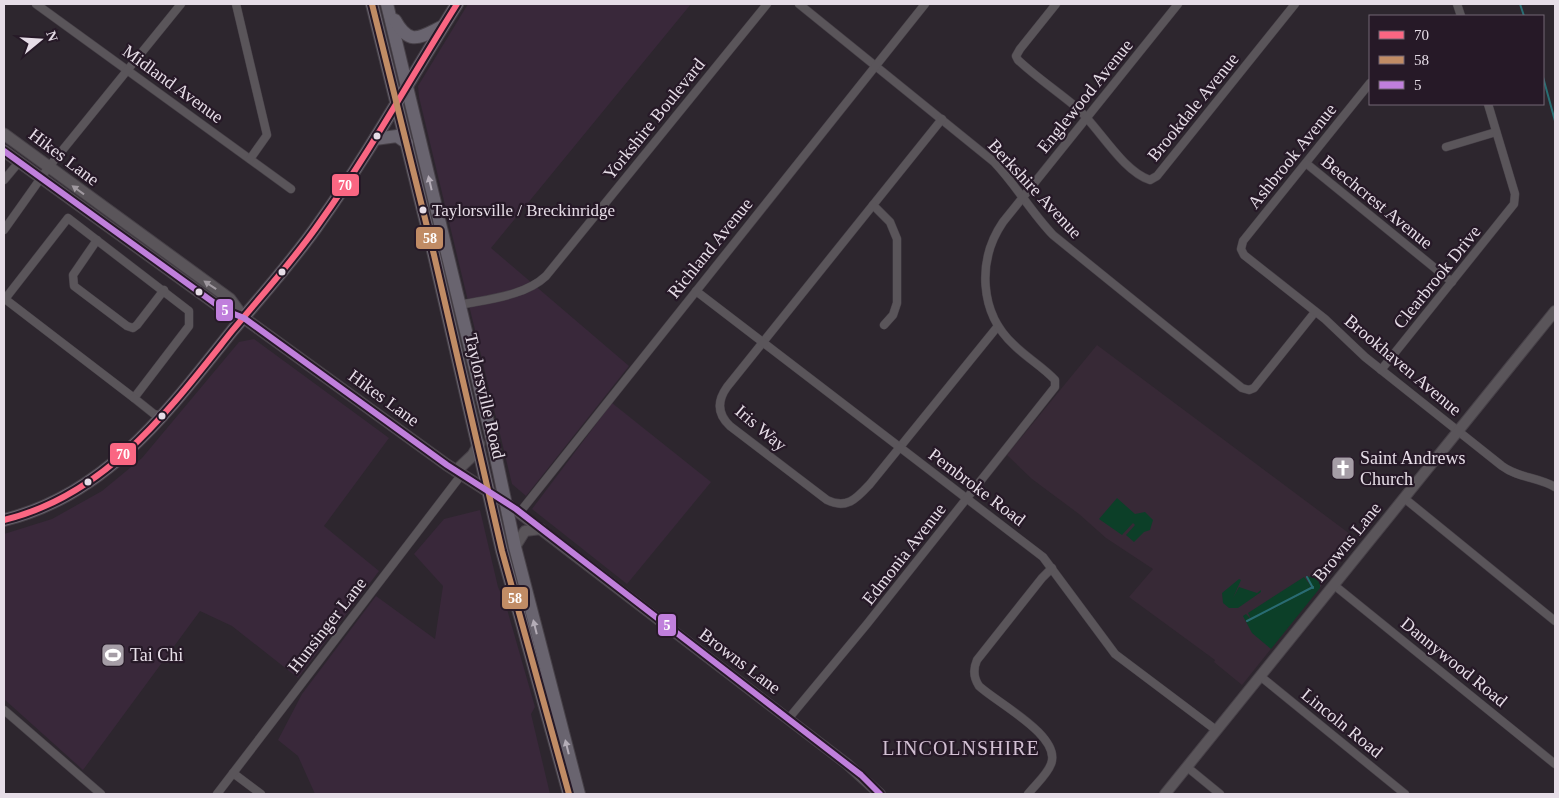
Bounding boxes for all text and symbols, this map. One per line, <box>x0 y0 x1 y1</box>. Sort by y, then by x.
north arrow <box>15 15 65 65</box>
legend <box>1369 15 1544 105</box>
text: 70 <box>1414 27 1429 43</box>
text: N <box>43 29 61 43</box>
street label: Englewood Avenue <box>1033 35 1137 157</box>
street label: Midland Avenue <box>119 41 227 127</box>
street label: Brookdale Avenue <box>1143 49 1243 165</box>
text: 58 <box>1414 52 1429 68</box>
street label: Yorkshire Boulevard <box>599 55 709 183</box>
text: 5 <box>1414 77 1422 93</box>
street label: Ashbrook Avenue <box>1244 100 1340 212</box>
street label: Hikes Lane <box>25 124 103 190</box>
unlabelled marker <box>372 131 382 141</box>
street label: Berkshire Avenue <box>984 135 1086 243</box>
street label: Beechcrest Avenue <box>1317 151 1437 253</box>
line badge: 70 <box>331 173 360 197</box>
one-way arrow <box>426 176 434 191</box>
text: 70 <box>338 178 352 193</box>
one-way arrow <box>71 185 85 195</box>
street label: Richland Avenue <box>663 194 757 302</box>
place label: Taylorsville / Breckinridge <box>432 201 615 220</box>
marker: Taylorsville / Breckinridge <box>418 205 428 215</box>
street label: Clearbrook Drive <box>1389 222 1485 332</box>
line badge: 58 <box>415 226 444 250</box>
text: 58 <box>423 231 437 246</box>
unlabelled marker <box>277 267 287 277</box>
one-way arrow <box>203 280 216 290</box>
unlabelled marker <box>194 287 204 297</box>
line badge: 5 <box>215 298 234 322</box>
text: 5 <box>222 303 229 318</box>
street label: Brookhaven Avenue <box>1341 310 1465 420</box>
street label: Taylorsville Road <box>461 331 509 461</box>
street label: Hikes Lane <box>345 366 423 430</box>
street label: Iris Way <box>731 401 791 455</box>
unlabelled marker <box>157 411 167 421</box>
line badge: 70 <box>109 442 137 466</box>
street label: Pembroke Road <box>925 444 1029 530</box>
text: 70 <box>116 447 130 462</box>
place label: Saint Andrews Church <box>1360 448 1466 489</box>
church icon: Saint Andrews Church <box>1330 455 1356 481</box>
unlabelled marker <box>83 477 93 487</box>
street label: Browns Lane <box>1309 498 1385 586</box>
street label: Edmonia Avenue <box>858 499 950 609</box>
street label: Hunsinger Lane <box>284 573 370 677</box>
line badge: 58 <box>501 586 529 610</box>
text: 58 <box>508 591 522 606</box>
line badge: 5 <box>657 613 677 637</box>
street label: Dannywood Road <box>1397 613 1511 711</box>
text: 5 <box>664 618 671 633</box>
one-way arrow <box>531 620 539 635</box>
street label: Browns Lane <box>695 624 785 698</box>
sports icon: Tai Chi <box>100 642 126 668</box>
place label: Tai Chi <box>130 645 183 665</box>
street label: Lincoln Road <box>1297 684 1387 762</box>
district label: LINCOLNSHIRE <box>882 737 1040 759</box>
one-way arrow <box>562 739 570 754</box>

